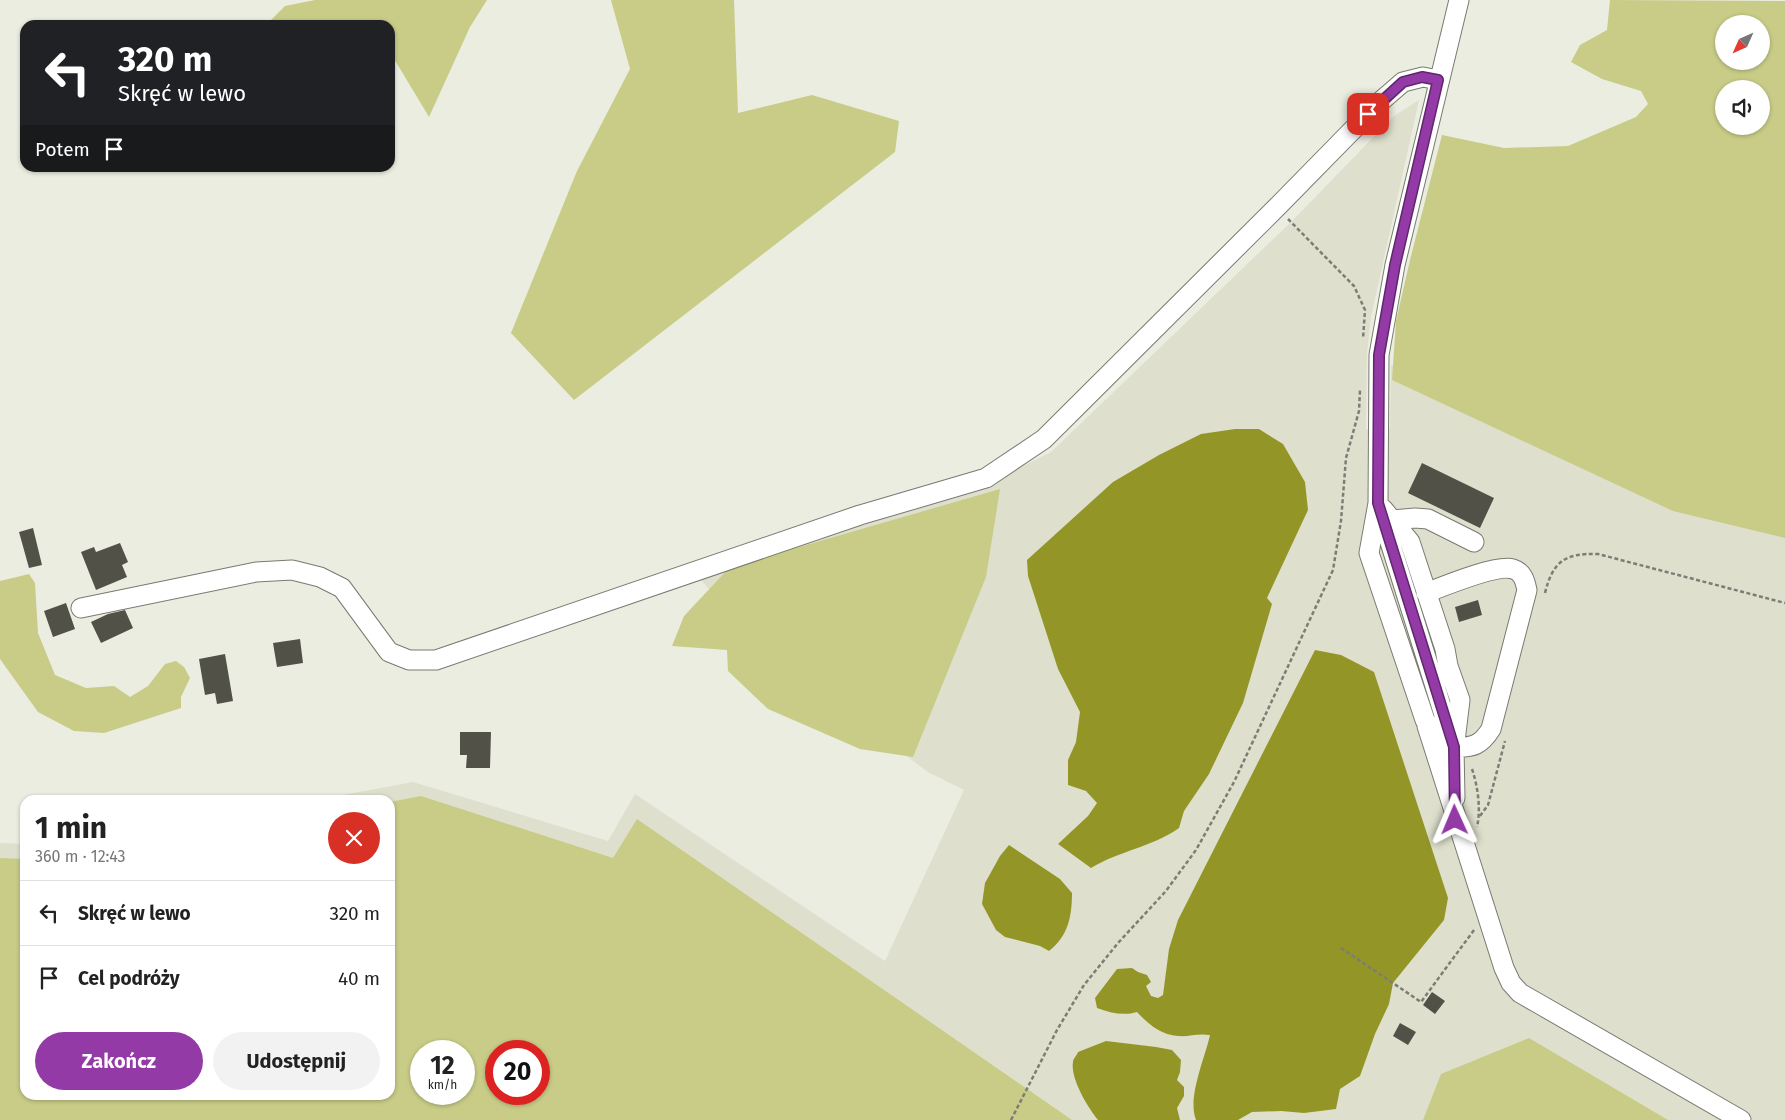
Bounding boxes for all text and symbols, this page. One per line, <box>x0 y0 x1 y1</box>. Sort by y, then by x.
north arrow <box>1715 15 1770 70</box>
map controls <box>1715 15 1770 135</box>
text: 320 m <box>118 38 212 80</box>
icon: left <box>35 40 100 105</box>
text: Skręć w lewo <box>118 80 246 107</box>
button: sound <box>1715 80 1770 135</box>
pin <box>1347 93 1389 135</box>
icon: arrive <box>1354 100 1382 128</box>
icon: arrive <box>100 135 128 163</box>
text: Potem <box>35 138 90 161</box>
position arrow <box>1428 793 1480 845</box>
text: 1 min <box>35 810 107 846</box>
button: close <box>328 812 380 864</box>
text: 360 m · 12:43 <box>35 847 126 866</box>
icon: left <box>35 899 63 927</box>
text: Skręć w lewo <box>78 902 191 925</box>
text: 320 m <box>329 902 380 925</box>
icon: arrive <box>35 964 63 992</box>
text: Cel podróży <box>78 967 180 990</box>
text: 40 m <box>338 967 380 990</box>
button: Zakończ <box>35 1032 203 1090</box>
button: Udostępnij <box>213 1032 380 1090</box>
speed limit sign: 20 <box>485 1040 550 1105</box>
text: 12 <box>430 1051 455 1081</box>
text: km/h <box>428 1078 457 1092</box>

